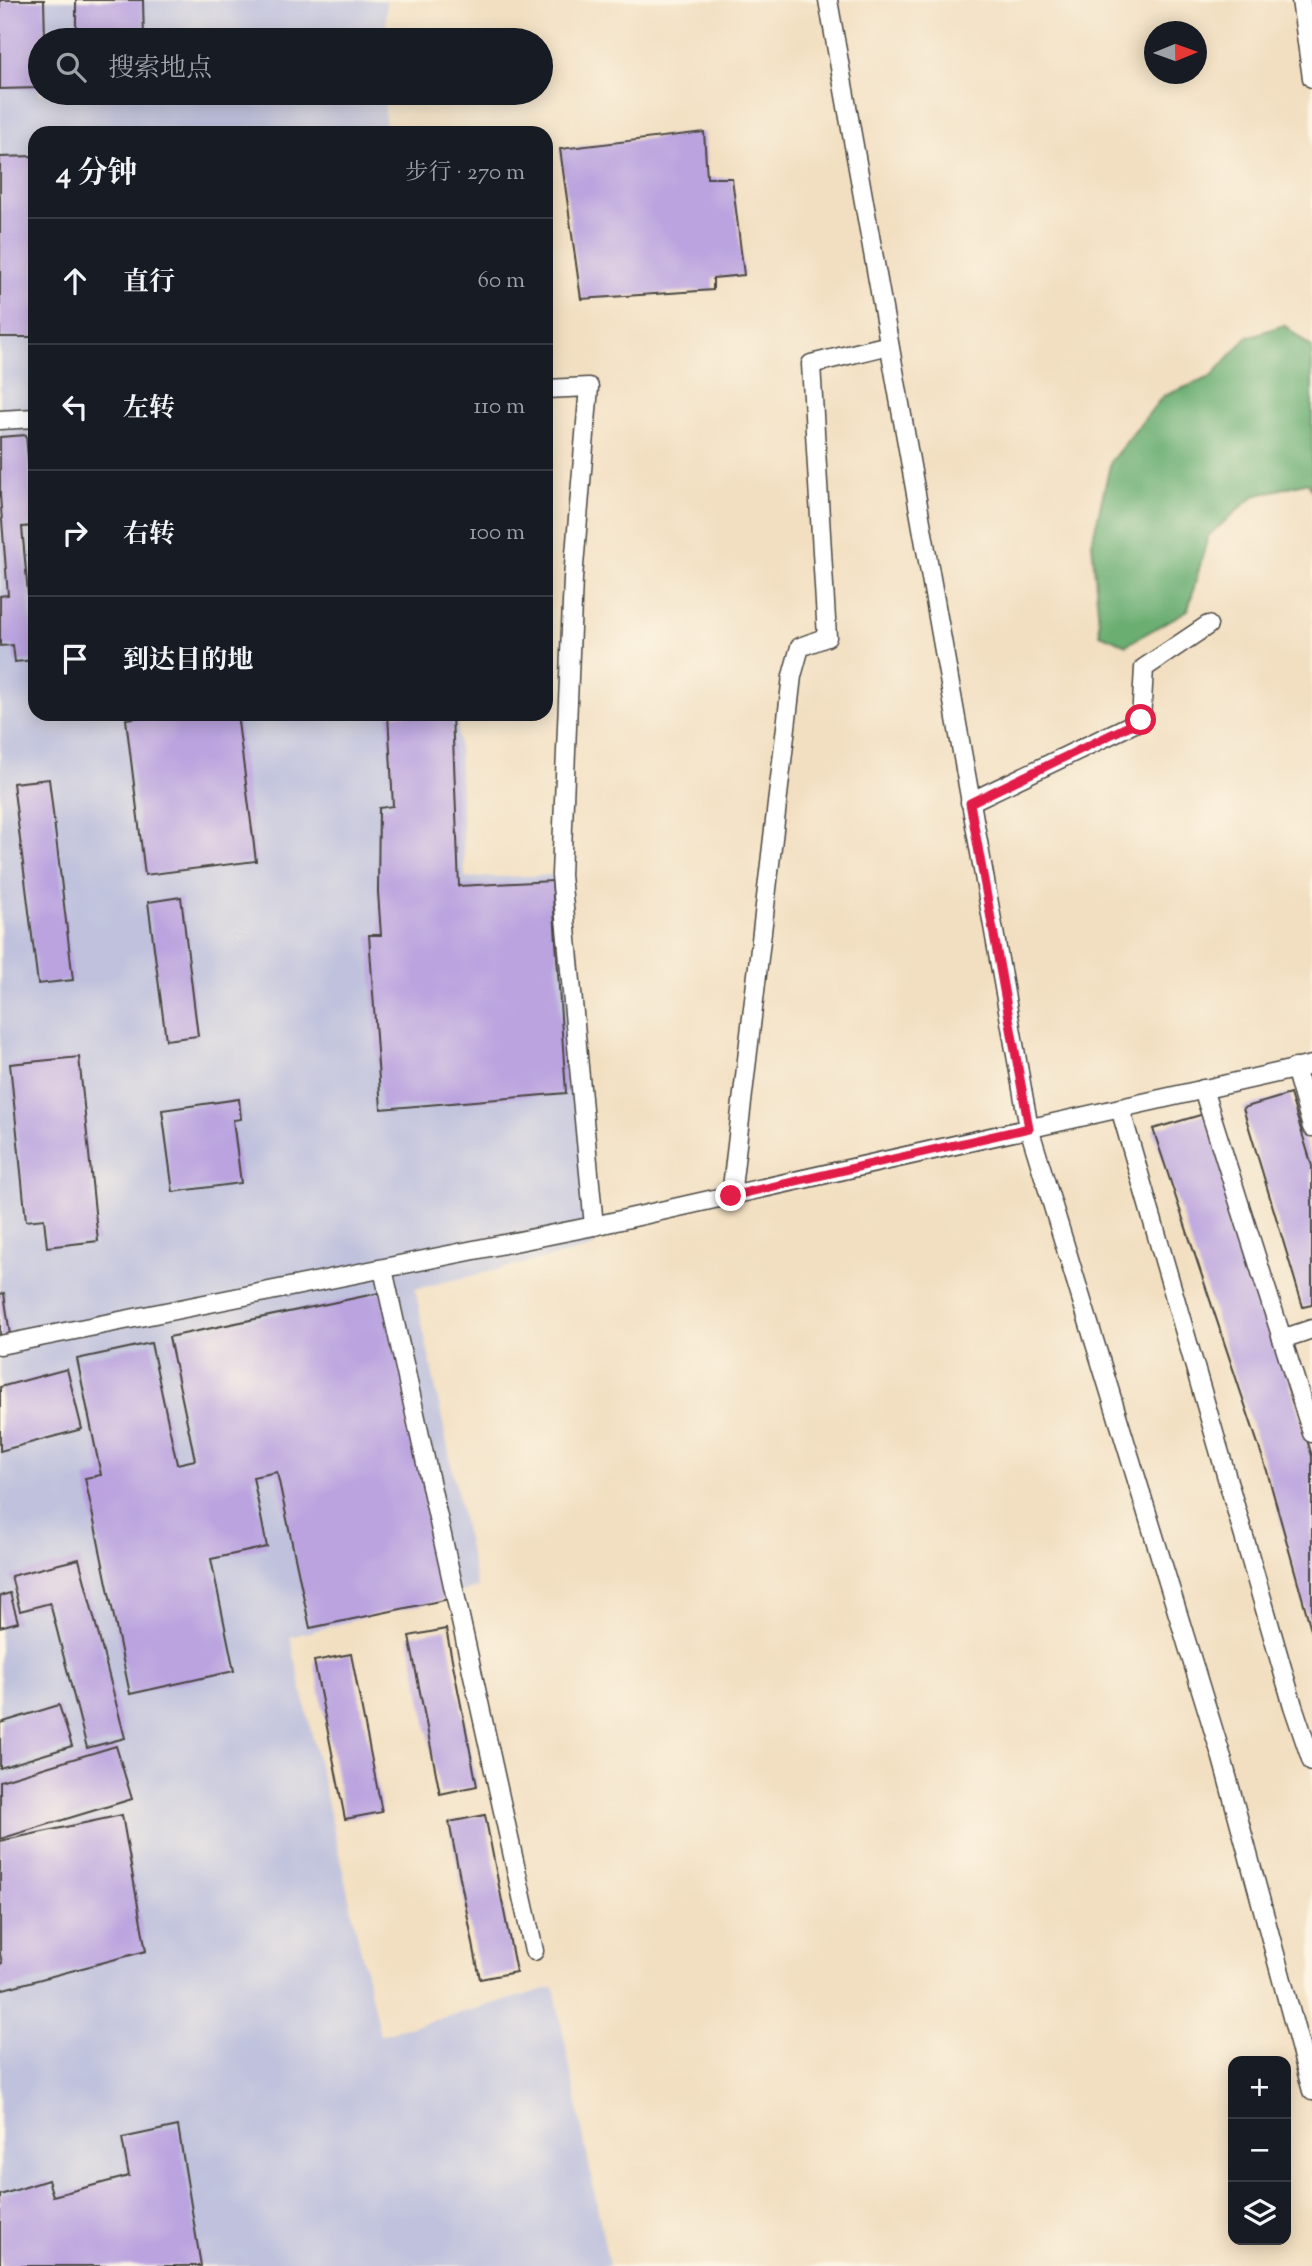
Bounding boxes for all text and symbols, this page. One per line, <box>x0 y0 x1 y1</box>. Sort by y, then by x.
north arrow <box>1144 21 1207 84</box>
search box <box>28 28 553 105</box>
icon: search <box>52 48 90 86</box>
text: 搜索地点 <box>108 51 212 88</box>
text: 4 分钟 <box>56 153 138 196</box>
text: 步行 · 270 m <box>405 157 525 190</box>
icon: ahead <box>56 262 94 300</box>
text: 直行 <box>123 265 175 302</box>
text: 60 m <box>477 265 525 298</box>
icon: left <box>56 388 94 426</box>
text: 左转 <box>123 391 175 428</box>
text: 110 m <box>474 391 525 424</box>
icon: right <box>56 514 94 552</box>
text: 右转 <box>123 517 175 554</box>
text: 100 m <box>469 517 525 550</box>
icon: arrive <box>56 640 94 678</box>
text: 到达目的地 <box>123 643 253 680</box>
route start <box>1125 704 1156 735</box>
route end <box>715 1180 746 1211</box>
map controls <box>1228 2056 1291 2245</box>
button: + <box>1228 2056 1291 2119</box>
button: − <box>1228 2119 1291 2182</box>
button: layers <box>1228 2182 1291 2245</box>

